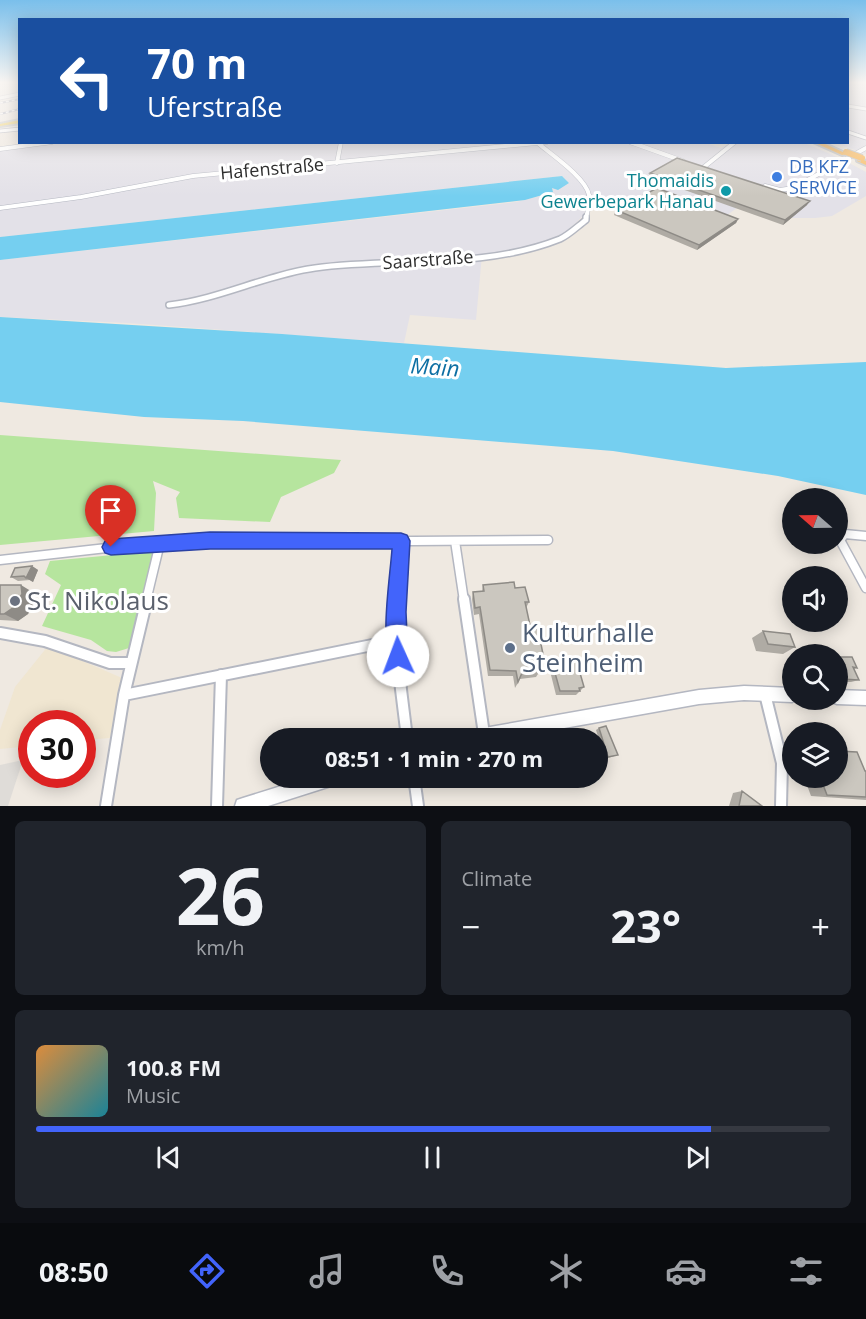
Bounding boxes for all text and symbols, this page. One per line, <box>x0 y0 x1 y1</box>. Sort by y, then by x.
text: 70 m <box>147 34 247 91</box>
icon: left <box>48 42 126 120</box>
text: Uferstraße <box>147 88 282 125</box>
street label: Hafenstraße <box>219 152 325 184</box>
place label: DB KFZ SERVICE <box>789 154 857 199</box>
place label: Thomaidis Gewerbepark Hanau <box>540 168 714 213</box>
marker: DB KFZ SERVICE <box>770 170 784 184</box>
marker: Thomaidis Gewerbepark Hanau <box>719 184 733 198</box>
street label: Saarstraße <box>382 244 474 274</box>
water label: Main <box>410 349 461 383</box>
pin <box>85 485 136 547</box>
north arrow <box>782 488 848 554</box>
map controls <box>782 488 848 788</box>
icon: arrive <box>94 494 127 527</box>
button: sound <box>782 566 848 632</box>
place label: St. Nikolaus <box>27 582 169 618</box>
marker: St. Nikolaus <box>8 594 22 608</box>
place label: Kulturhalle Steinheim <box>522 614 654 680</box>
position arrow <box>366 624 430 688</box>
marker: Kulturhalle Steinheim <box>503 641 517 655</box>
button: search <box>782 644 848 710</box>
speed limit sign: 30 <box>18 710 96 788</box>
button: layers <box>782 722 848 788</box>
text: 08:51 · 1 min · 270 m <box>325 743 543 773</box>
text: 26 <box>176 842 265 948</box>
text: Climate <box>462 865 532 892</box>
text: 23° <box>610 895 681 956</box>
text: − <box>462 904 480 949</box>
text: + <box>811 904 830 949</box>
text: km/h <box>196 934 245 961</box>
text: 100.8 FM <box>126 1052 221 1082</box>
text: Music <box>126 1082 180 1109</box>
icon: previous <box>152 1141 185 1174</box>
icon: pause <box>416 1141 449 1174</box>
icon: next <box>681 1141 714 1174</box>
icon: directions <box>186 1250 228 1292</box>
icon: music <box>306 1250 348 1292</box>
icon: phone <box>426 1250 468 1292</box>
icon: climate <box>545 1250 587 1292</box>
icon: car <box>665 1250 707 1292</box>
icon: filters <box>785 1250 827 1292</box>
text: 08:50 <box>39 1253 108 1290</box>

